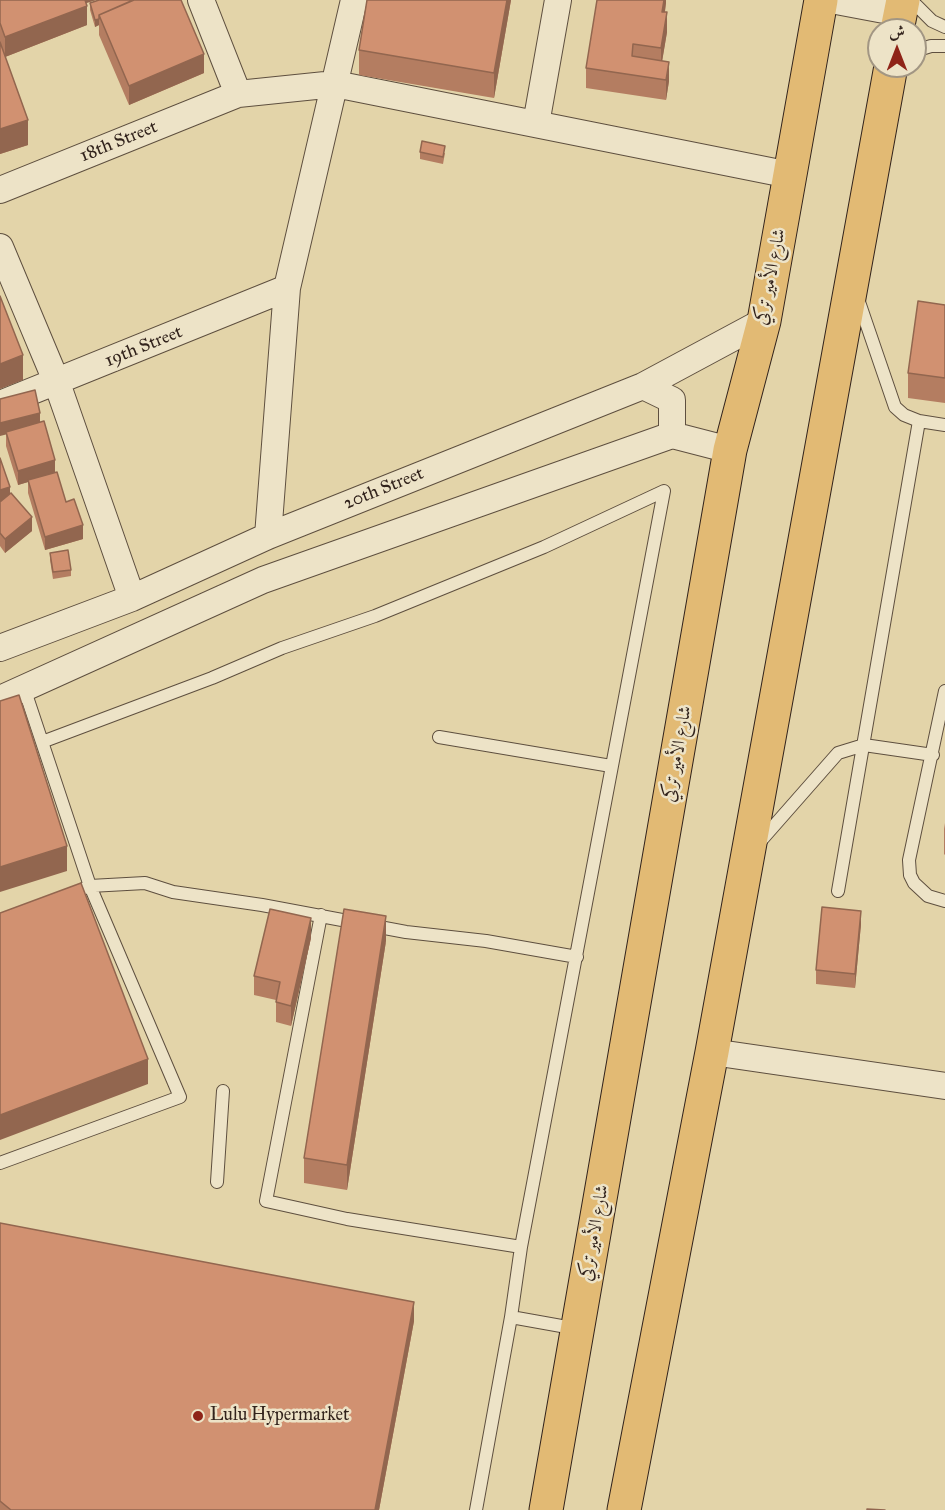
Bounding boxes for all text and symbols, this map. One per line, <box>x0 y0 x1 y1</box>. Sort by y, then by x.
north arrow <box>867 18 927 78</box>
text: ش <box>889 22 905 41</box>
street label: 18th Street <box>77 117 161 167</box>
street label: شارع الأمير تركي <box>751 227 791 327</box>
street label: 19th Street <box>102 322 186 372</box>
street label: 20th Street <box>341 463 427 515</box>
street label: شارع الأمير تركي <box>659 704 697 804</box>
street label: شارع الأمير تركي <box>576 1183 614 1283</box>
place label: Lulu Hypermarket <box>210 1405 349 1427</box>
marker: Lulu Hypermarket <box>191 1409 205 1423</box>

